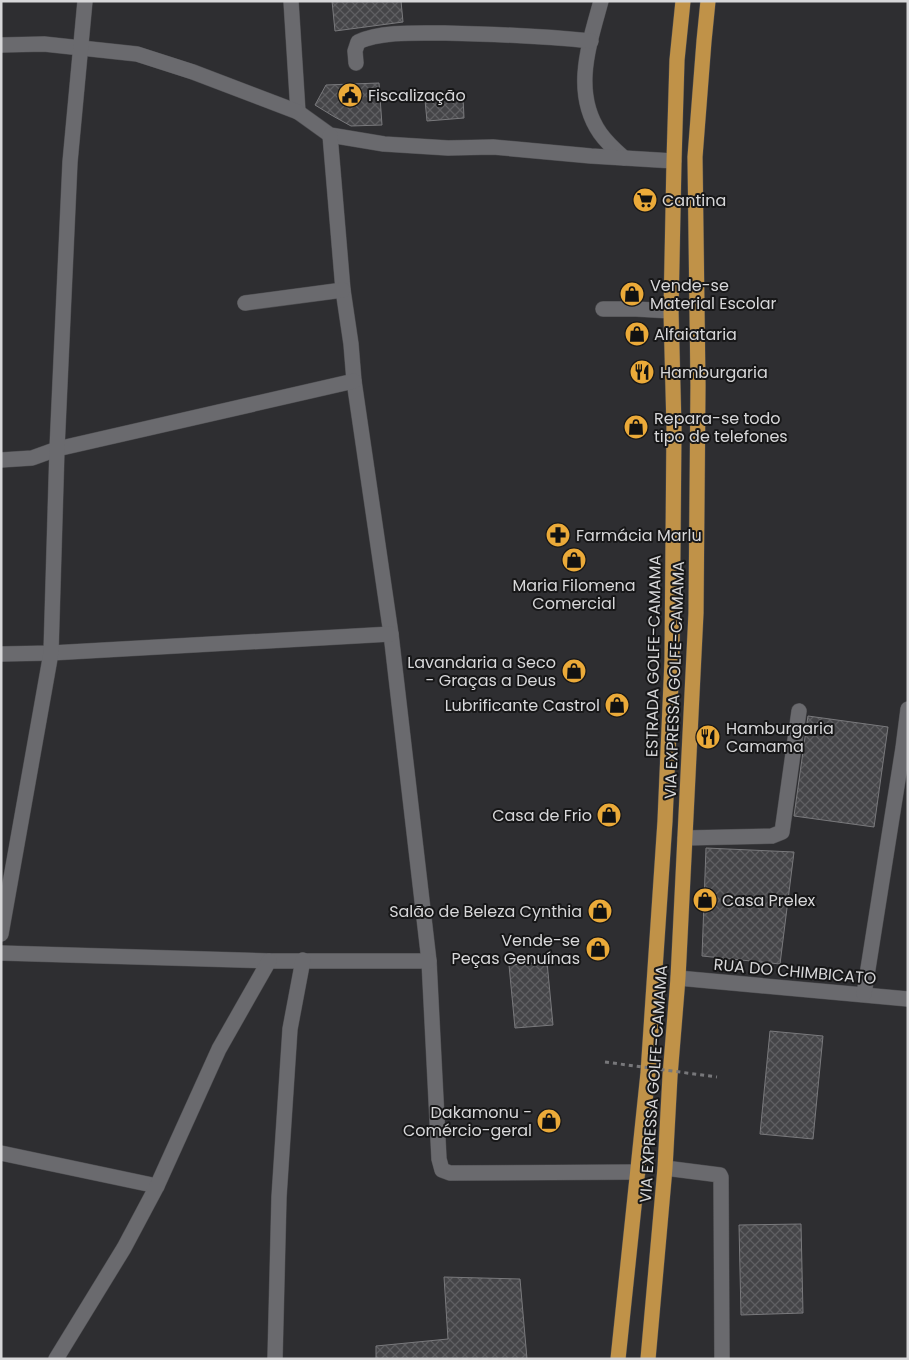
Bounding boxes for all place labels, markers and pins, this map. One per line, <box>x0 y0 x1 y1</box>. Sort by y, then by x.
public building icon: Fiscalização <box>337 82 363 108</box>
place label: Fiscalização <box>368 84 466 107</box>
supermarket icon: Cantina <box>632 187 658 213</box>
place label: Cantina <box>662 189 726 212</box>
place label: Vende-se Material Escolar <box>650 274 777 315</box>
shop icon: Vende-se Material Escolar <box>619 281 645 307</box>
shop icon: Alfaiataria <box>624 321 650 347</box>
place label: Alfaiataria <box>654 323 737 346</box>
restaurant icon: Hamburgaria <box>629 359 655 385</box>
place label: Hamburgaria <box>660 361 768 384</box>
place label: Repara-se todo tipo de telefones <box>654 407 788 448</box>
shop icon: Repara-se todo tipo de telefones <box>623 414 649 440</box>
pharmacy icon: Farmácia Marlu <box>545 522 571 548</box>
place label: Farmácia Marlu <box>576 524 702 547</box>
shop icon: Maria Filomena Comercial <box>561 547 587 573</box>
place label: Maria Filomena Comercial <box>512 574 636 615</box>
place label: Lavandaria a Seco - Graças a Deus <box>407 651 556 692</box>
shop icon: Lavandaria a Seco - Graças a Deus <box>561 658 587 684</box>
shop icon: Lubrificante Castrol <box>604 692 630 718</box>
place label: Lubrificante Castrol <box>445 694 600 717</box>
place label: Hamburgaria Camama <box>726 717 834 758</box>
restaurant icon: Hamburgaria Camama <box>695 724 721 750</box>
shop icon: Casa de Frio <box>596 802 622 828</box>
place label: Casa de Frio <box>492 804 592 827</box>
shop icon: Casa Prelex <box>692 887 718 913</box>
place label: Casa Prelex <box>722 889 816 912</box>
shop icon: Salão de Beleza Cynthia <box>587 898 613 924</box>
place label: Salão de Beleza Cynthia <box>389 900 582 923</box>
place label: Vende-se Peças Genuínas <box>451 929 580 970</box>
shop icon: Vende-se Peças Genuínas <box>585 936 611 962</box>
place label: Dakamonu - Comércio-geral <box>403 1101 532 1142</box>
shop icon: Dakamonu - Comércio-geral <box>536 1108 562 1134</box>

